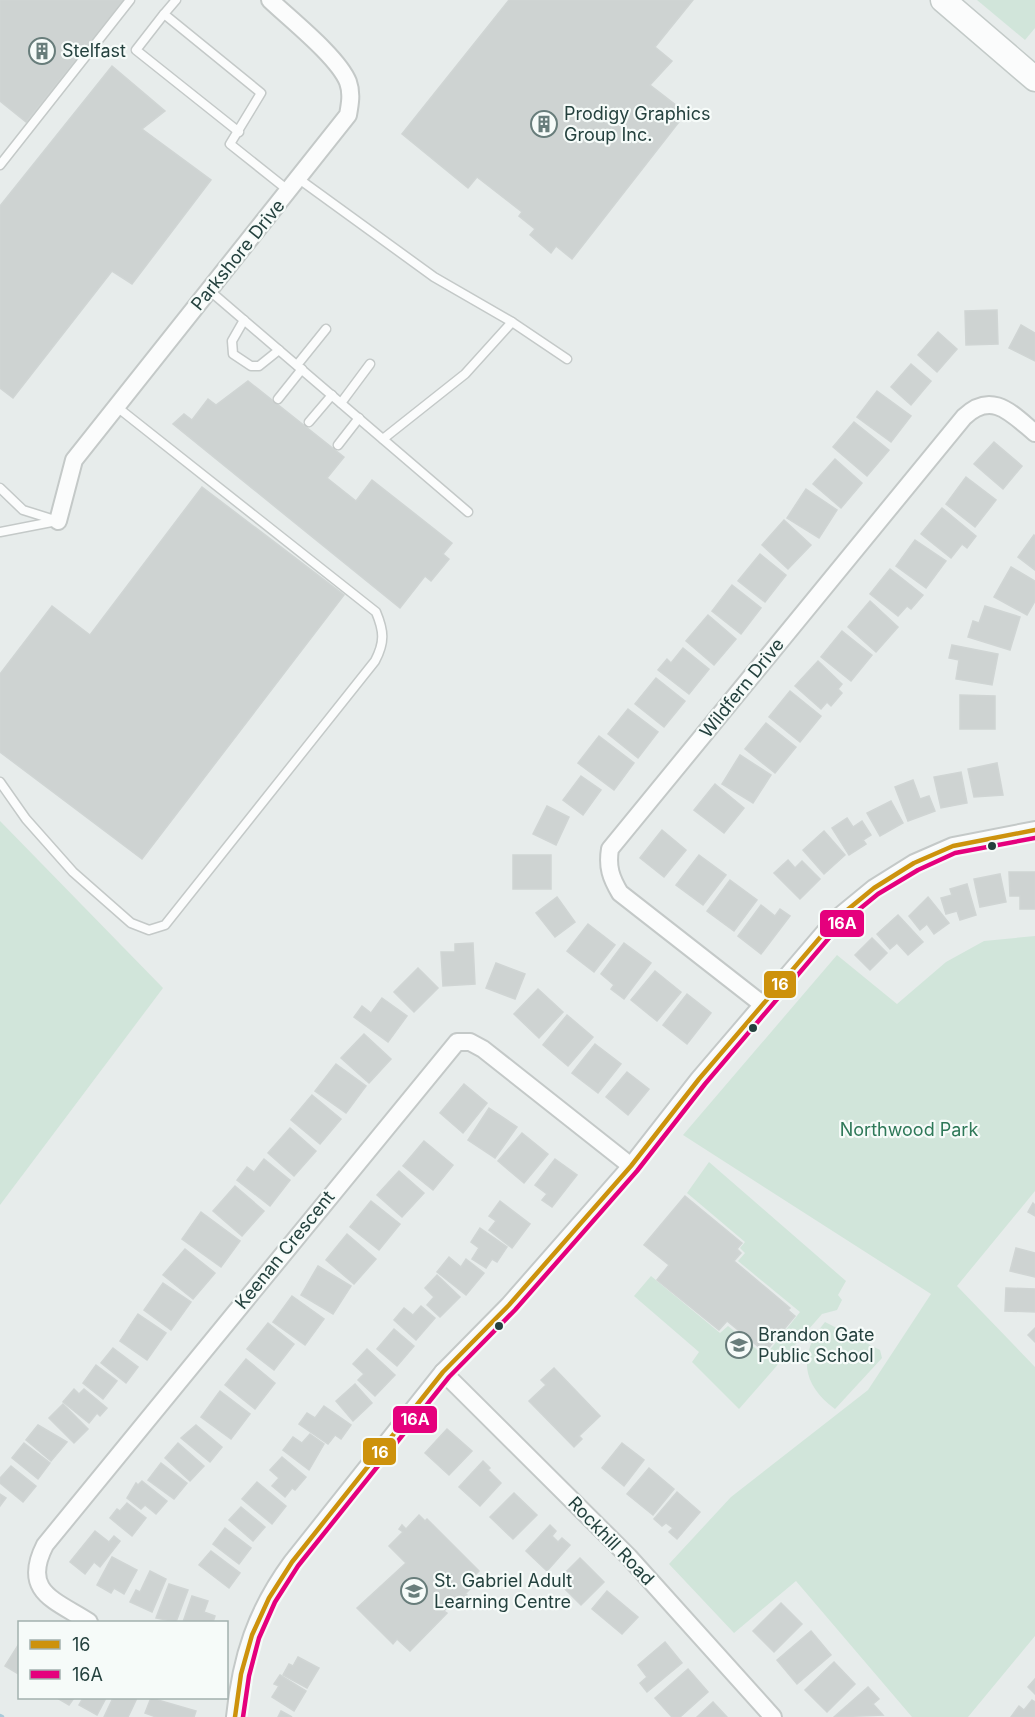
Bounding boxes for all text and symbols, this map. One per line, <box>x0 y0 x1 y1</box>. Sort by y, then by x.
building icon: Stelfast <box>27 36 57 66</box>
place label: Stelfast <box>62 40 126 61</box>
place label: Prodigy Graphics Group Inc. <box>564 103 711 145</box>
building icon: Prodigy Graphics Group Inc. <box>529 109 559 139</box>
street label: Parkshore Drive <box>187 195 289 314</box>
street label: Wildfern Drive <box>695 634 788 742</box>
unlabelled marker <box>986 840 998 852</box>
line badge: 16A <box>819 909 865 938</box>
text: 16A <box>827 913 857 933</box>
line badge: 16 <box>763 970 797 999</box>
text: 16 <box>771 974 789 994</box>
unlabelled marker <box>747 1022 759 1034</box>
park label: Northwood Park <box>840 1119 978 1140</box>
street label: Keenan Crescent <box>231 1186 339 1313</box>
unlabelled marker <box>493 1320 505 1332</box>
place label: Brandon Gate Public School <box>758 1324 875 1366</box>
school or university icon: Brandon Gate Public School <box>724 1330 754 1360</box>
line badge: 16A <box>392 1405 438 1434</box>
text: 16A <box>400 1409 430 1429</box>
line badge: 16 <box>362 1437 397 1466</box>
text: 16 <box>371 1442 389 1462</box>
street label: Rockhill Road <box>564 1492 659 1589</box>
place label: St. Gabriel Adult Learning Centre <box>434 1570 572 1612</box>
school or university icon: St. Gabriel Adult Learning Centre <box>399 1576 429 1606</box>
legend <box>18 1621 228 1699</box>
text: 16 <box>72 1634 90 1655</box>
text: 16A <box>72 1664 103 1685</box>

